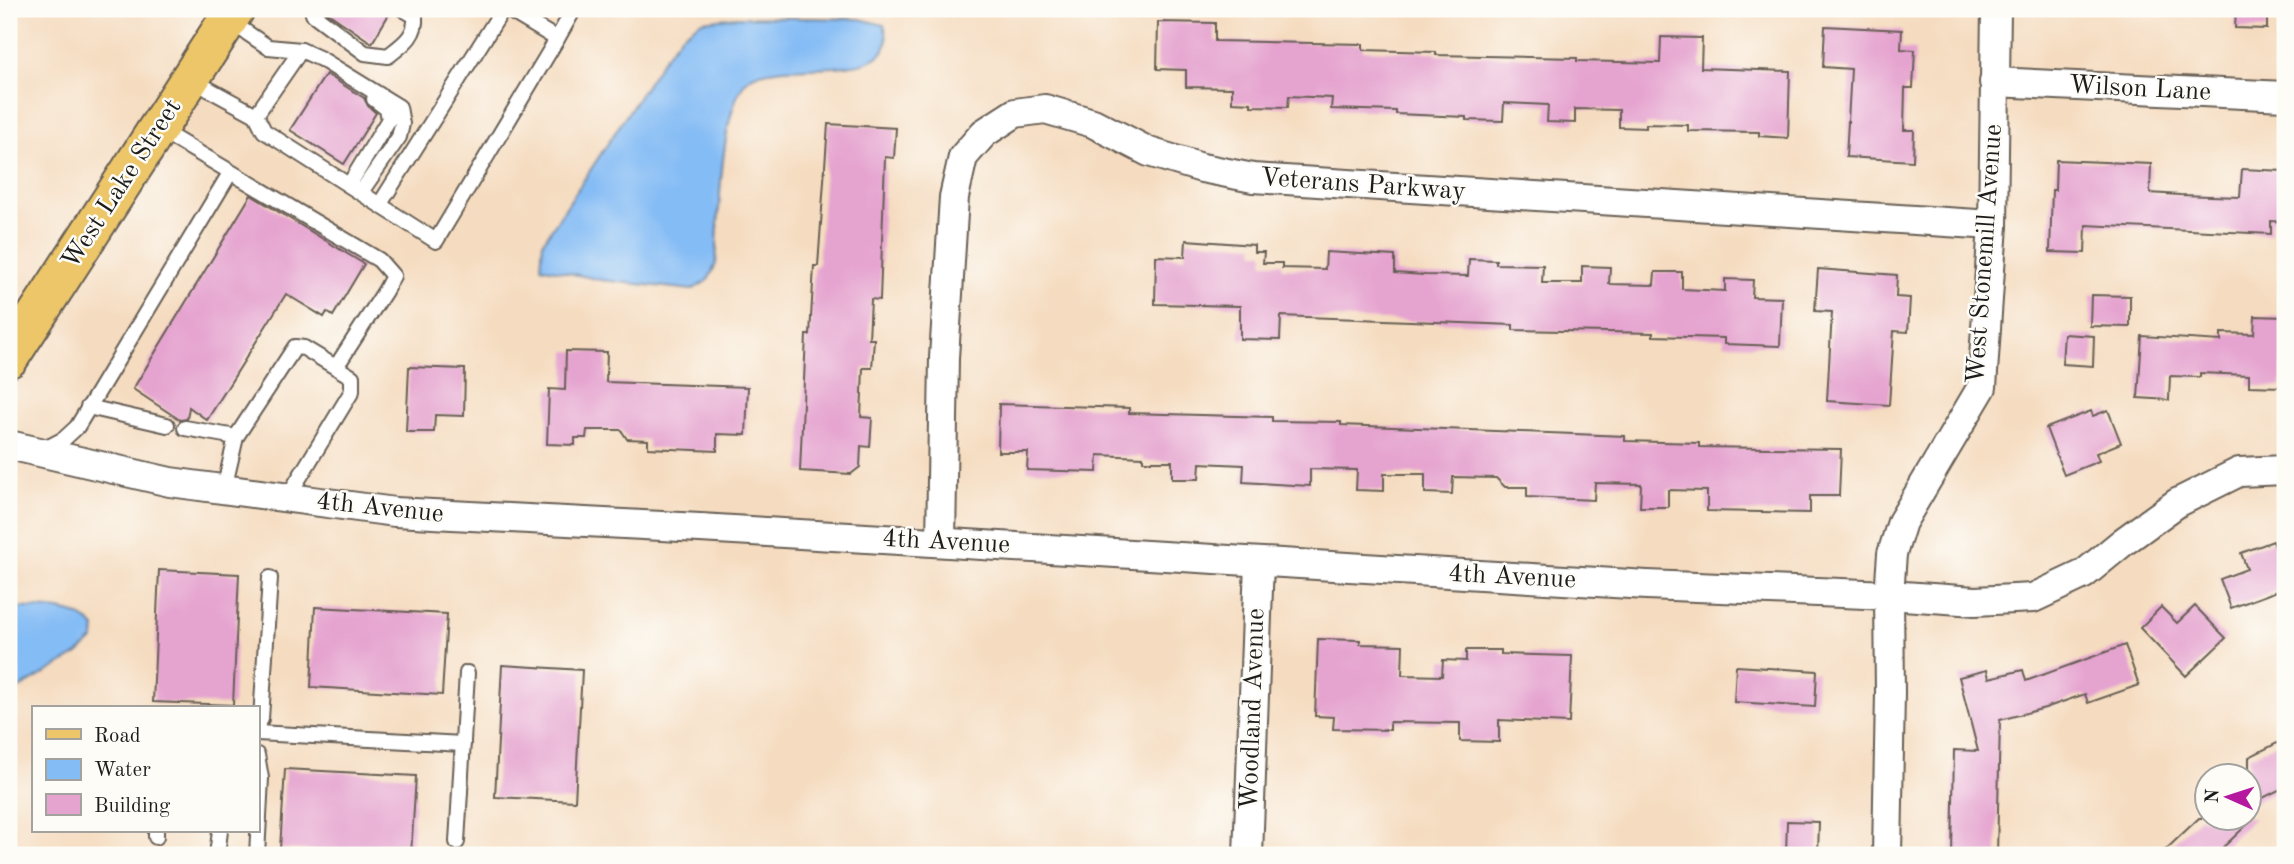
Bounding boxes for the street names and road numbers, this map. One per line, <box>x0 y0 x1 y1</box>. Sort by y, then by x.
street label: Wilson Lane <box>2068 72 2212 106</box>
street label: West Lake Street <box>57 94 187 274</box>
street label: West Stonemill Avenue <box>1963 123 2007 385</box>
street label: Veterans Parkway <box>1259 165 1467 205</box>
street label: 4th Avenue <box>315 488 445 528</box>
street label: 4th Avenue <box>881 526 1011 558</box>
street label: 4th Avenue <box>1447 561 1577 593</box>
street label: Woodland Avenue <box>1236 608 1270 810</box>

